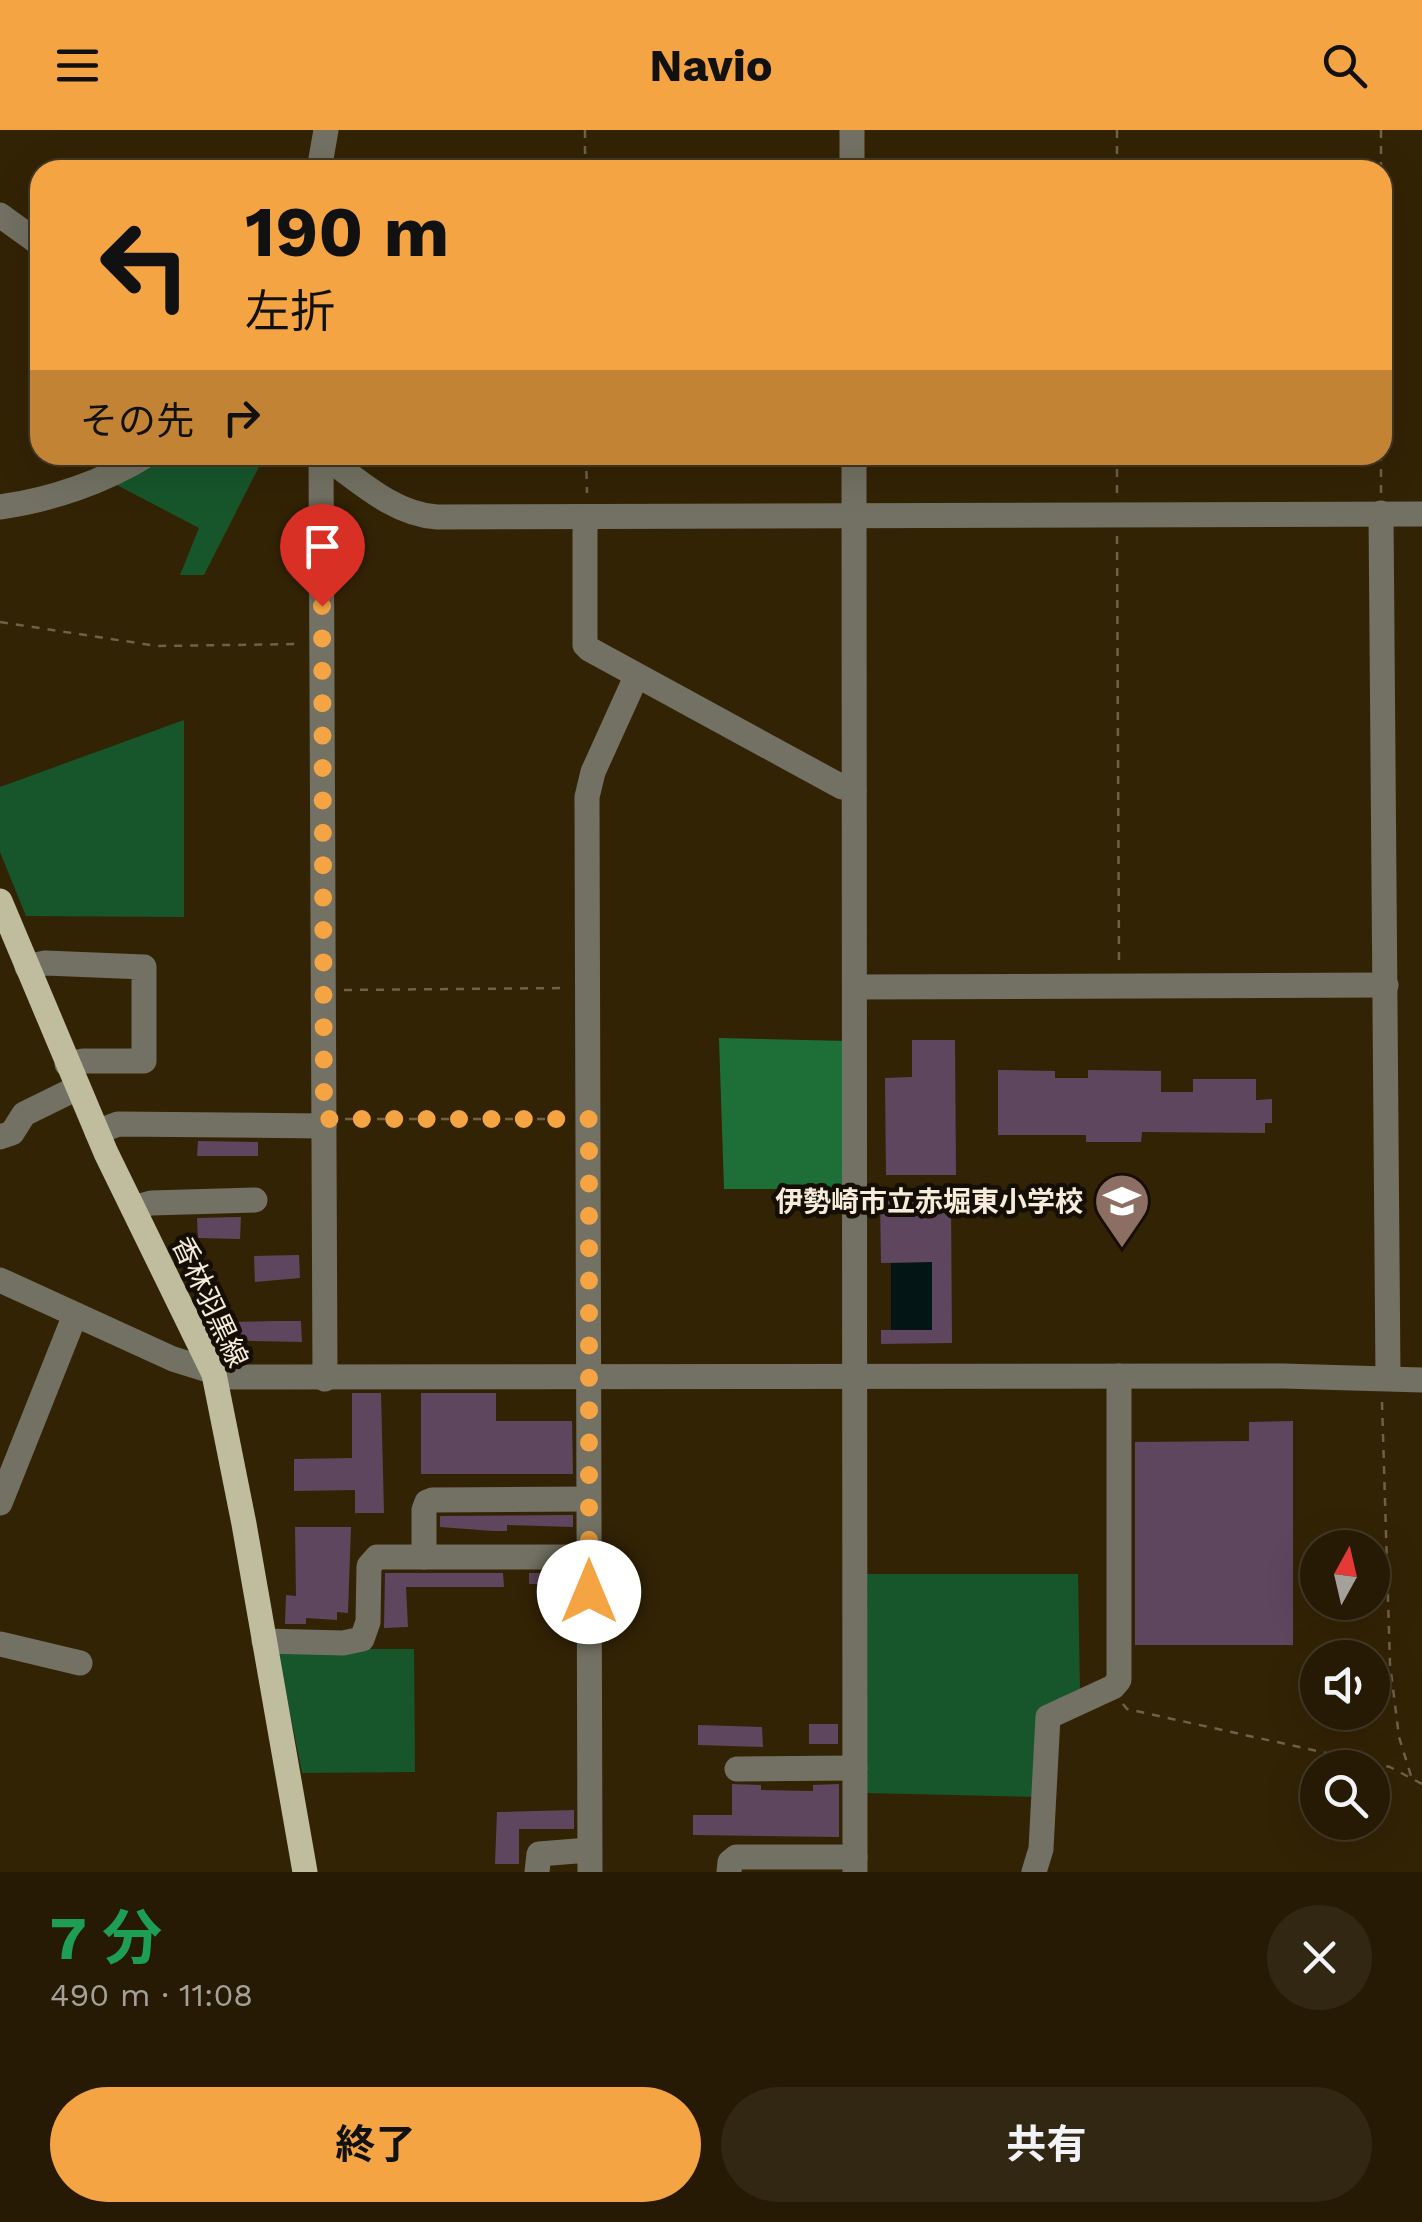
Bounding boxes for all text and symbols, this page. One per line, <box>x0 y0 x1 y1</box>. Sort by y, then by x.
icon: menu <box>50 38 105 93</box>
icon: search <box>1317 38 1372 93</box>
text: Navio <box>649 39 773 92</box>
text: 190 m <box>245 191 449 273</box>
icon: left <box>80 200 210 330</box>
text: 左折 <box>245 285 335 338</box>
icon: right <box>214 390 269 445</box>
text: その先 <box>80 399 194 443</box>
pin <box>280 504 365 607</box>
icon: arrive <box>295 519 350 574</box>
school or university icon: 伊勢崎市立赤堀東小学校 <box>1092 1171 1152 1250</box>
place label: 伊勢崎市立赤堀東小学校 <box>775 1185 1083 1218</box>
street label: 香林羽黒線 <box>165 1232 255 1372</box>
north arrow <box>1300 1530 1390 1620</box>
map controls <box>1300 1530 1390 1840</box>
position arrow <box>537 1540 641 1644</box>
button: sound <box>1300 1640 1390 1730</box>
button: search <box>1300 1750 1390 1840</box>
text: 7 分 <box>50 1903 162 1974</box>
button: close <box>1267 1905 1372 2010</box>
text: 490 m · 11:08 <box>50 1976 253 2014</box>
button: 終了 <box>50 2087 701 2202</box>
button: 共有 <box>721 2087 1372 2202</box>

